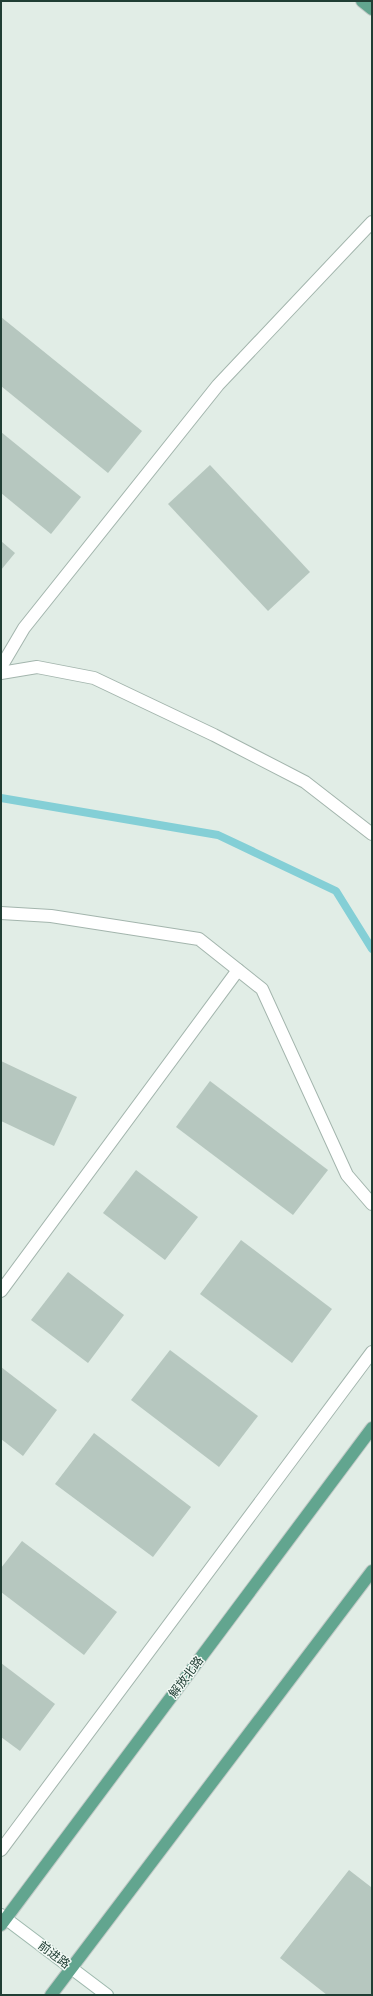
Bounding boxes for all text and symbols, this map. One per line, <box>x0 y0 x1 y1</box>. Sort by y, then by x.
street label: 解放北路 <box>165 1653 206 1700</box>
street label: 前进路 <box>35 1938 73 1971</box>

